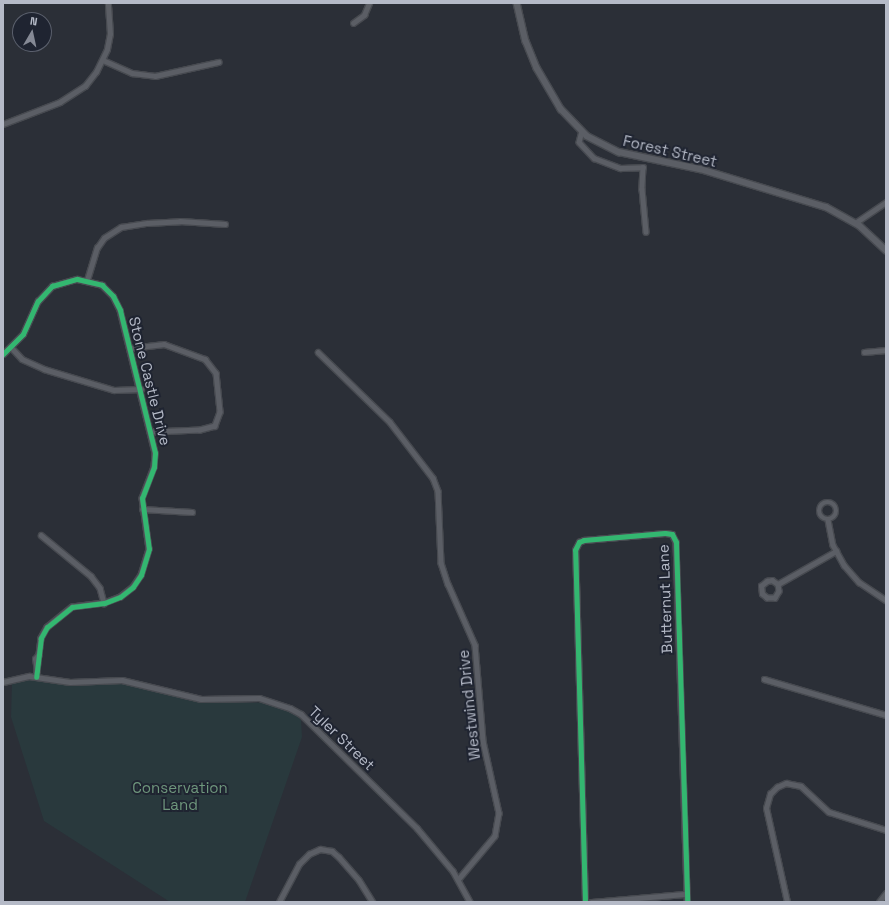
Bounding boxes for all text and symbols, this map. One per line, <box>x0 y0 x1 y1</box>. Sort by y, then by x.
north arrow <box>12 12 52 52</box>
text: N <box>29 14 38 29</box>
street label: Forest Street <box>621 131 719 171</box>
street label: Stone Castle Drive <box>125 315 175 447</box>
street label: Butternut Lane <box>654 544 676 654</box>
street label: Westwind Drive <box>454 649 484 761</box>
street label: Tyler Street <box>305 702 379 774</box>
park label: Conservation Land <box>132 778 228 813</box>

